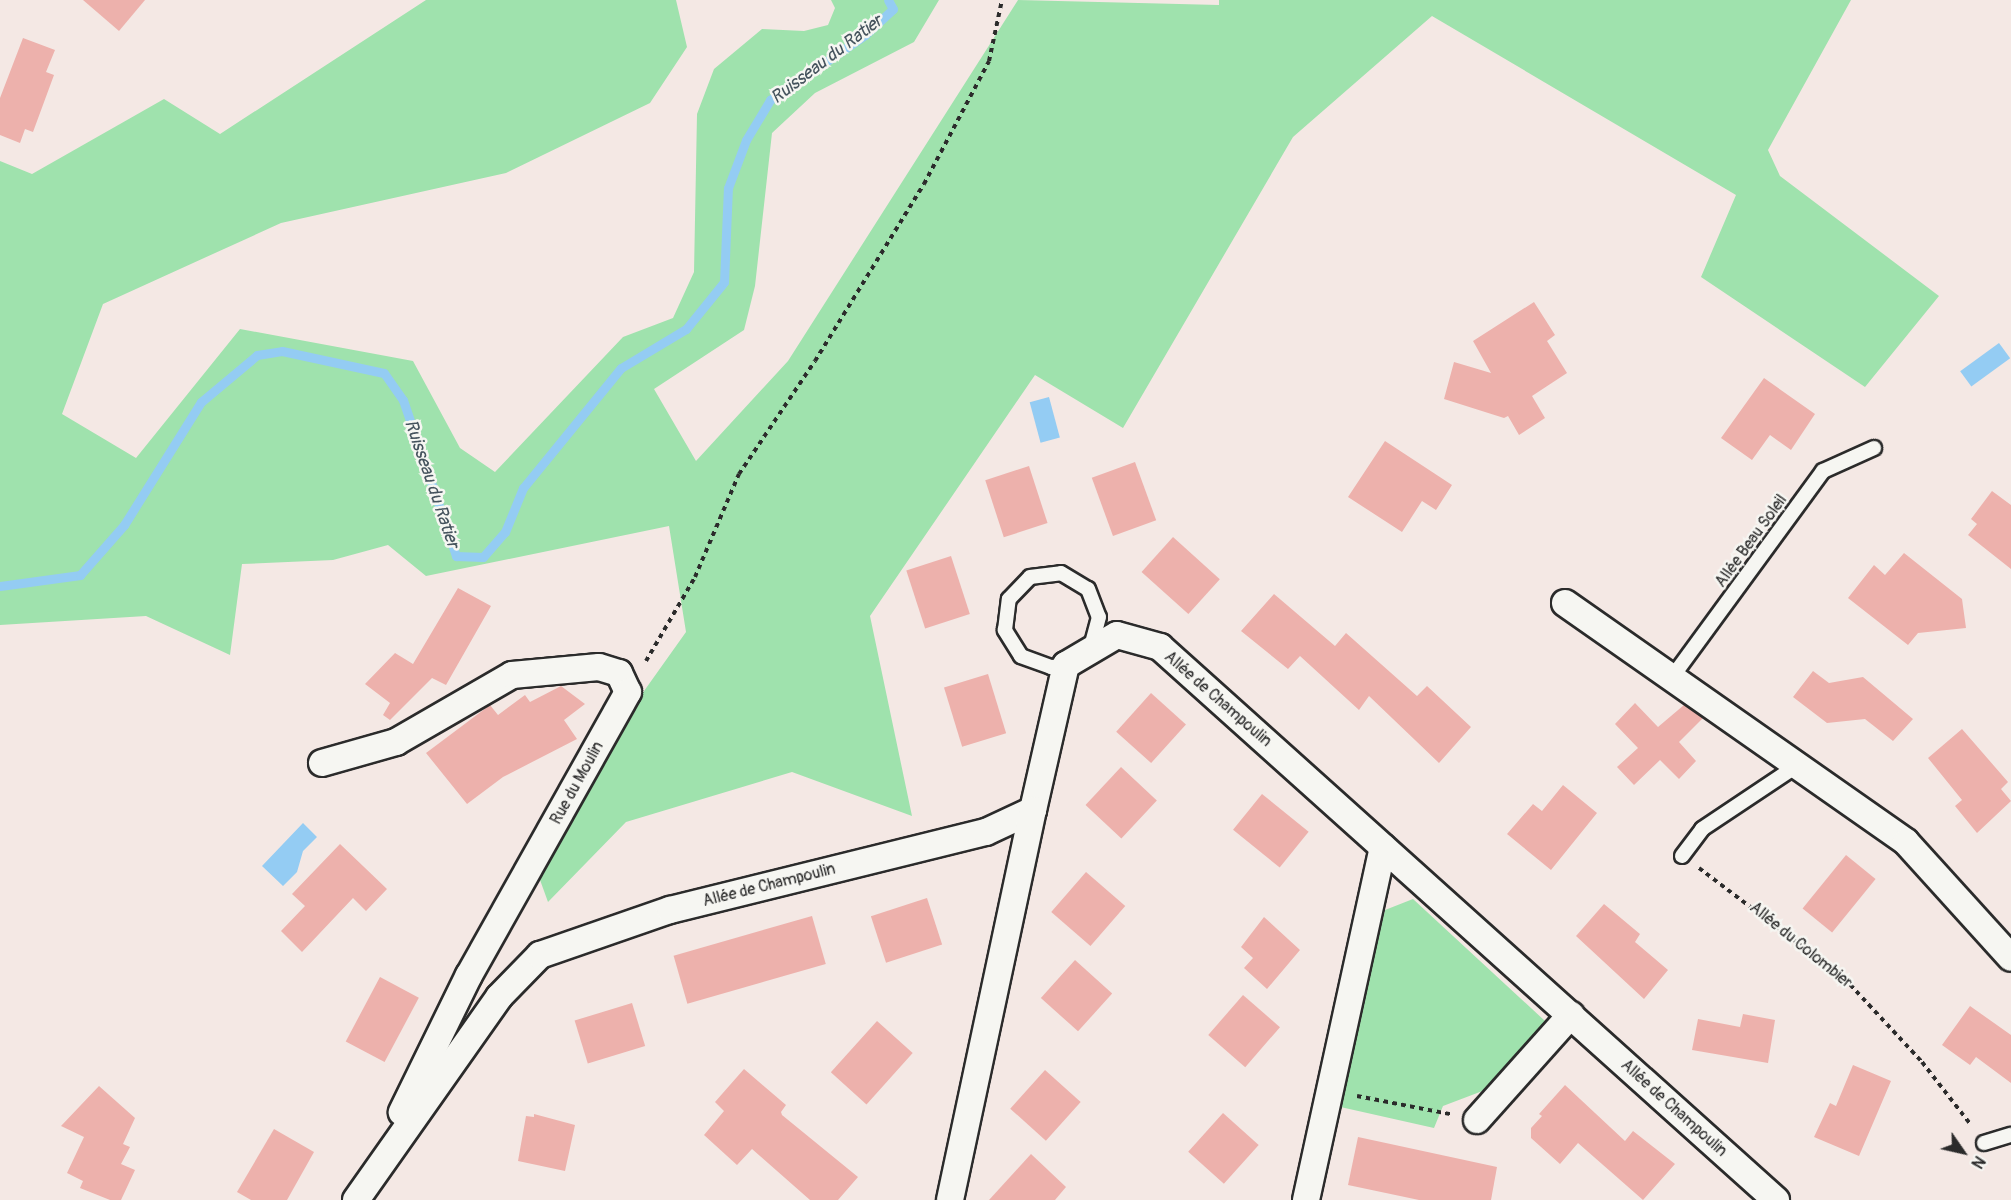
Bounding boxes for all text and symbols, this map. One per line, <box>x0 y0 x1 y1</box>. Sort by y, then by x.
water label: Ruisseau du Ratier <box>767 11 887 109</box>
water label: Ruisseau du Ratier <box>399 417 463 551</box>
street label: Allée Beau Soleil <box>1711 491 1791 591</box>
street label: Allée de Champoulin <box>1160 647 1276 751</box>
street label: Rue du Moulin <box>546 738 608 828</box>
street label: Allée de Champoulin <box>701 859 837 911</box>
street label: Allée du Colombier <box>1746 898 1856 992</box>
street label: Allée de Champoulin <box>1617 1055 1731 1161</box>
north arrow <box>1933 1122 1993 1182</box>
text: N <box>1967 1152 1989 1172</box>

